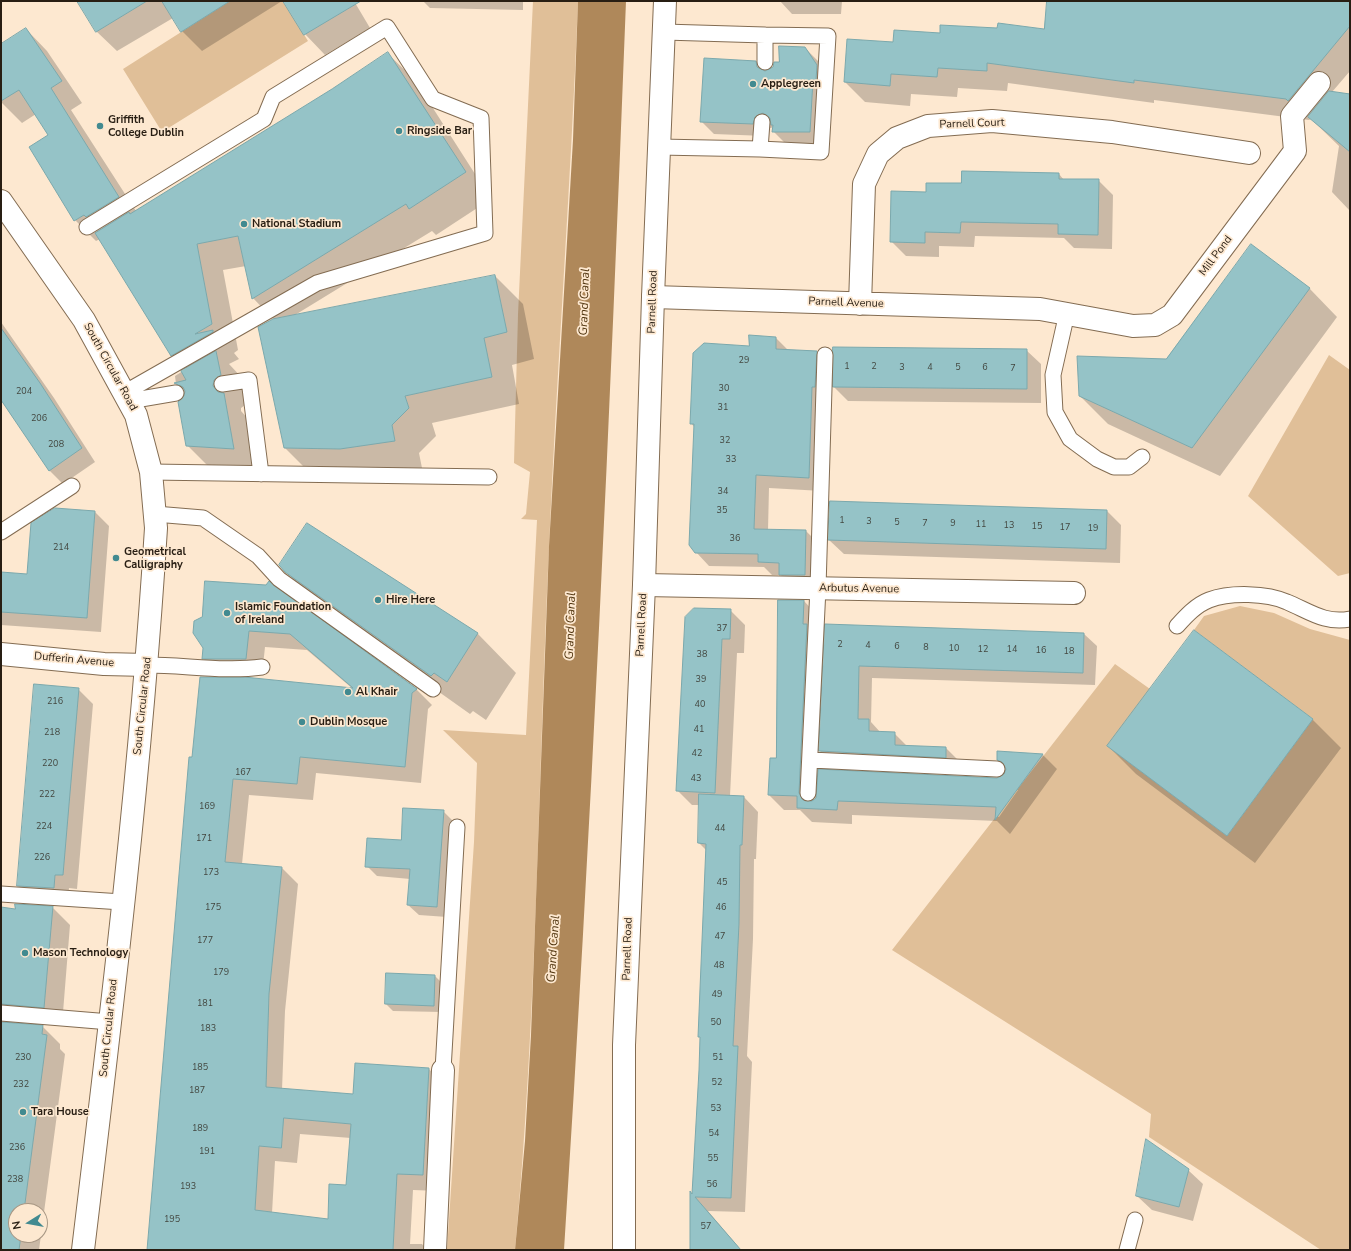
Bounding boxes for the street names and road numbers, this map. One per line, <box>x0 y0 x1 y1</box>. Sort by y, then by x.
street label: Parnell Court <box>939 116 1005 132</box>
street label: Mill Pond <box>1197 233 1235 279</box>
street label: Parnell Road <box>645 270 661 334</box>
street label: Parnell Avenue <box>808 295 884 311</box>
street label: South Circular Road <box>80 321 140 413</box>
street label: Arbutus Avenue <box>819 582 899 596</box>
street label: Parnell Road <box>634 593 650 657</box>
street label: Dufferin Avenue <box>33 650 115 670</box>
street label: South Circular Road <box>131 656 155 756</box>
street label: Parnell Road <box>620 917 636 981</box>
street label: South Circular Road <box>97 978 121 1078</box>

